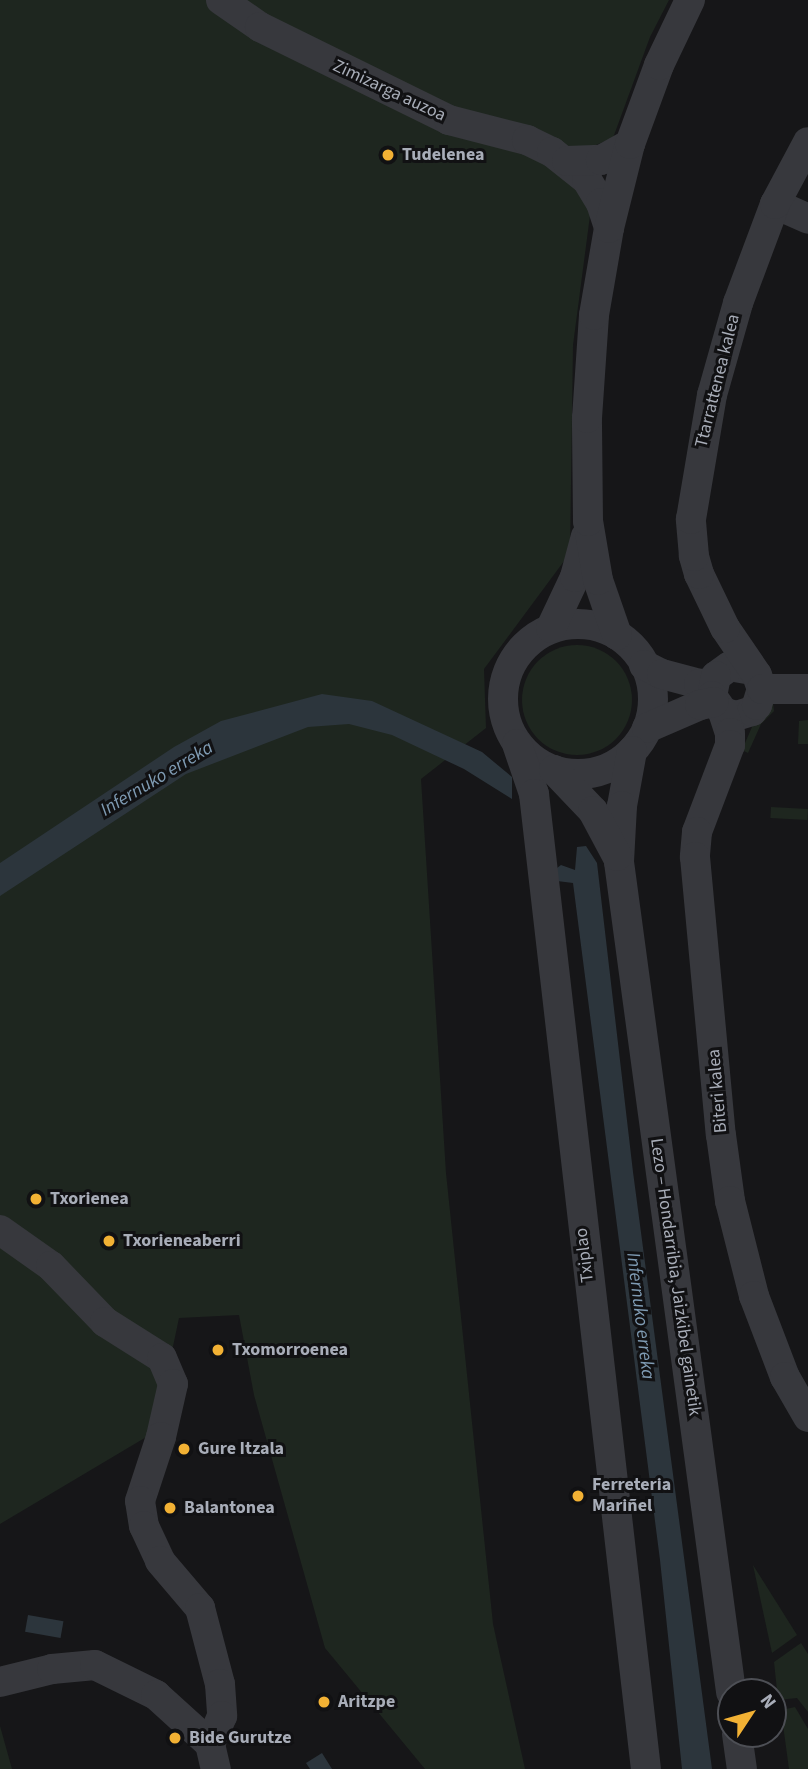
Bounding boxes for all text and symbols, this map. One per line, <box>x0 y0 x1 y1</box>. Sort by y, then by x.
street label: Zimizarga auzoa <box>329 55 449 127</box>
place label: Tudelenea <box>402 144 484 166</box>
marker: Tudelenea <box>380 147 396 163</box>
street label: Ttarrattenea kalea <box>691 312 745 450</box>
water label: Infernuko erreka <box>96 736 218 822</box>
street label: Biteri kalea <box>704 1048 732 1134</box>
street label: Lezo – Hondarribia, Jaizkibel gainetik <box>645 1137 705 1417</box>
place label: Txorienea <box>50 1188 129 1210</box>
marker: Txorienea <box>28 1191 44 1207</box>
street label: Txiplao <box>571 1226 599 1284</box>
place label: Txorieneaberri <box>123 1230 241 1252</box>
marker: Txorieneaberri <box>101 1233 117 1249</box>
water label: Infernuko erreka <box>621 1251 659 1381</box>
place label: Txomorroenea <box>232 1339 348 1361</box>
marker: Txomorroenea <box>210 1342 226 1358</box>
place label: Gure Itzala <box>198 1438 284 1460</box>
marker: Gure Itzala <box>176 1441 192 1457</box>
place label: Ferreteria Mariñel <box>592 1475 671 1518</box>
marker: Ferreteria Mariñel <box>570 1488 586 1504</box>
place label: Balantonea <box>184 1497 275 1519</box>
marker: Balantonea <box>162 1500 178 1516</box>
north arrow <box>717 1678 787 1748</box>
text: N <box>753 1688 782 1715</box>
place label: Aritzpe <box>338 1691 395 1713</box>
marker: Aritzpe <box>316 1694 332 1710</box>
place label: Bide Gurutze <box>189 1727 292 1749</box>
marker: Bide Gurutze <box>167 1730 183 1746</box>

